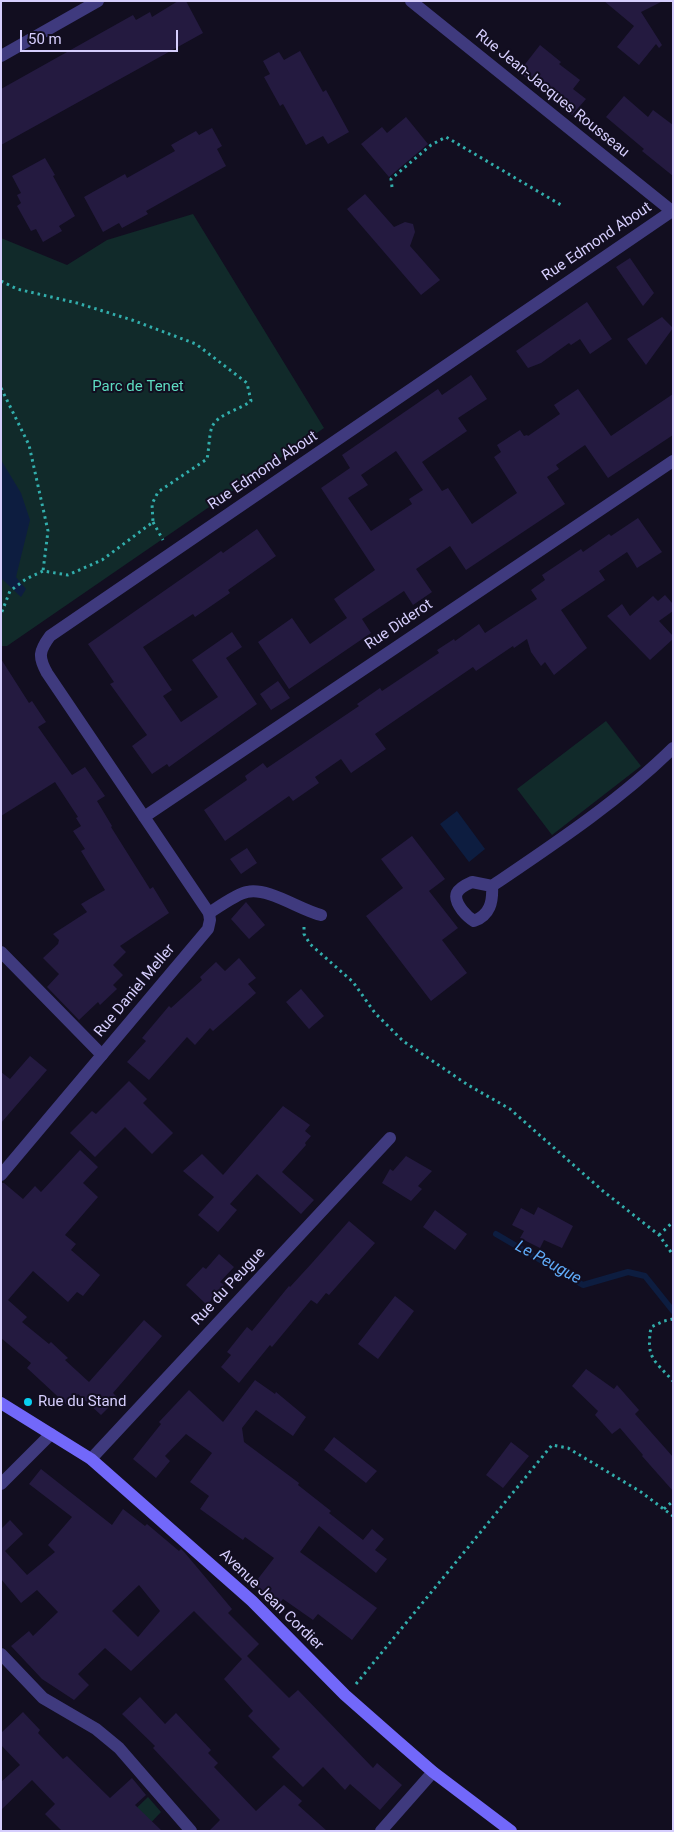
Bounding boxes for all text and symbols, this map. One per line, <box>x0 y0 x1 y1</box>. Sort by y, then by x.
scale bar <box>22 20 180 52</box>
street label: Rue Jean-Jacques Rousseau <box>472 26 632 162</box>
text: 50 m <box>28 30 62 48</box>
street label: Rue Edmond About <box>539 199 655 285</box>
park label: Parc de Tenet <box>92 378 184 396</box>
street label: Rue Edmond About <box>205 428 321 514</box>
street label: Rue Diderot <box>362 596 436 654</box>
street label: Rue Daniel Meller <box>91 941 179 1041</box>
water label: Le Peugue <box>512 1237 584 1289</box>
street label: Rue du Peugue <box>188 1244 270 1330</box>
place label: Rue du Stand <box>38 1393 126 1411</box>
marker: Rue du Stand <box>22 1396 34 1408</box>
street label: Avenue Jean Cordier <box>215 1546 327 1654</box>

